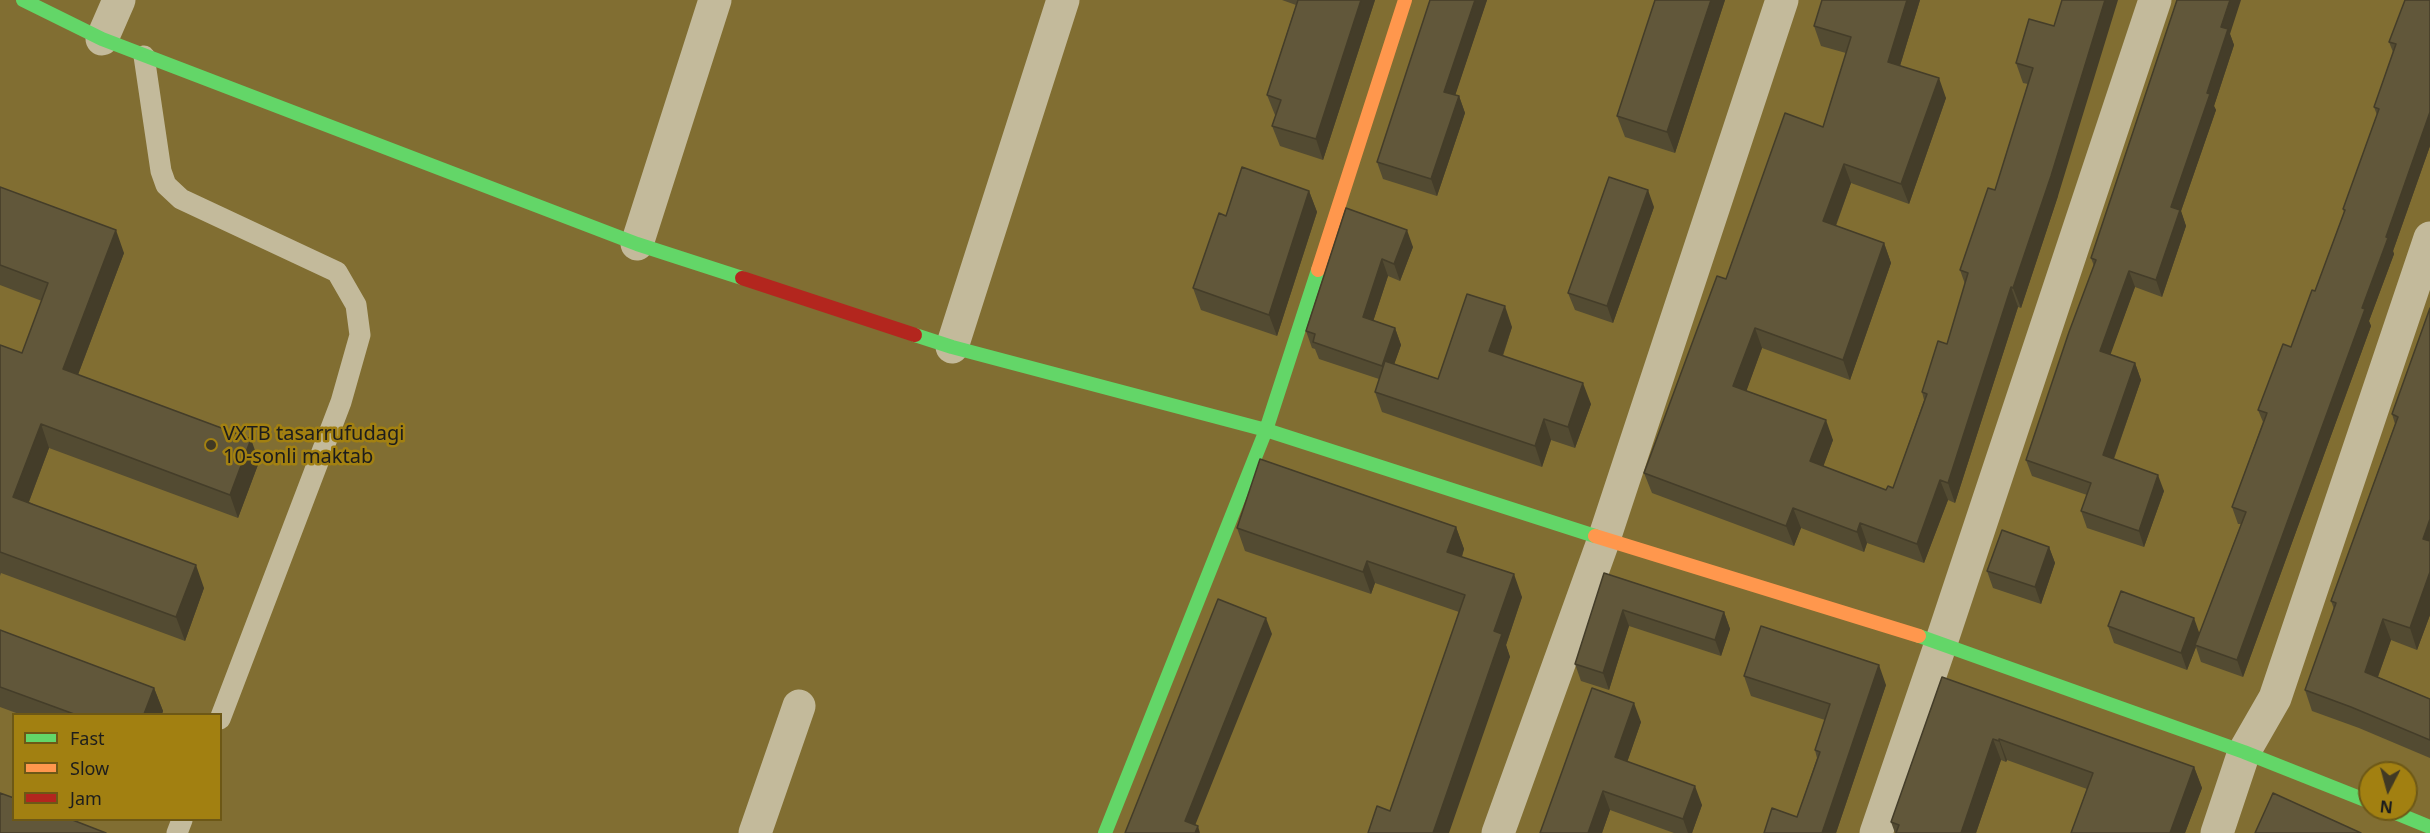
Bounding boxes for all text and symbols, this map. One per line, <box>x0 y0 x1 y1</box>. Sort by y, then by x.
place label: VXTB tasarrufudagi 10-sonli maktab <box>223 422 404 469</box>
marker: VXTB tasarrufudagi 10-sonli maktab <box>204 438 218 452</box>
legend <box>12 713 222 821</box>
text: Fast <box>70 726 105 750</box>
text: Slow <box>70 756 109 780</box>
north arrow <box>2358 761 2418 821</box>
text: Jam <box>70 786 102 810</box>
text: N <box>2379 795 2394 819</box>

